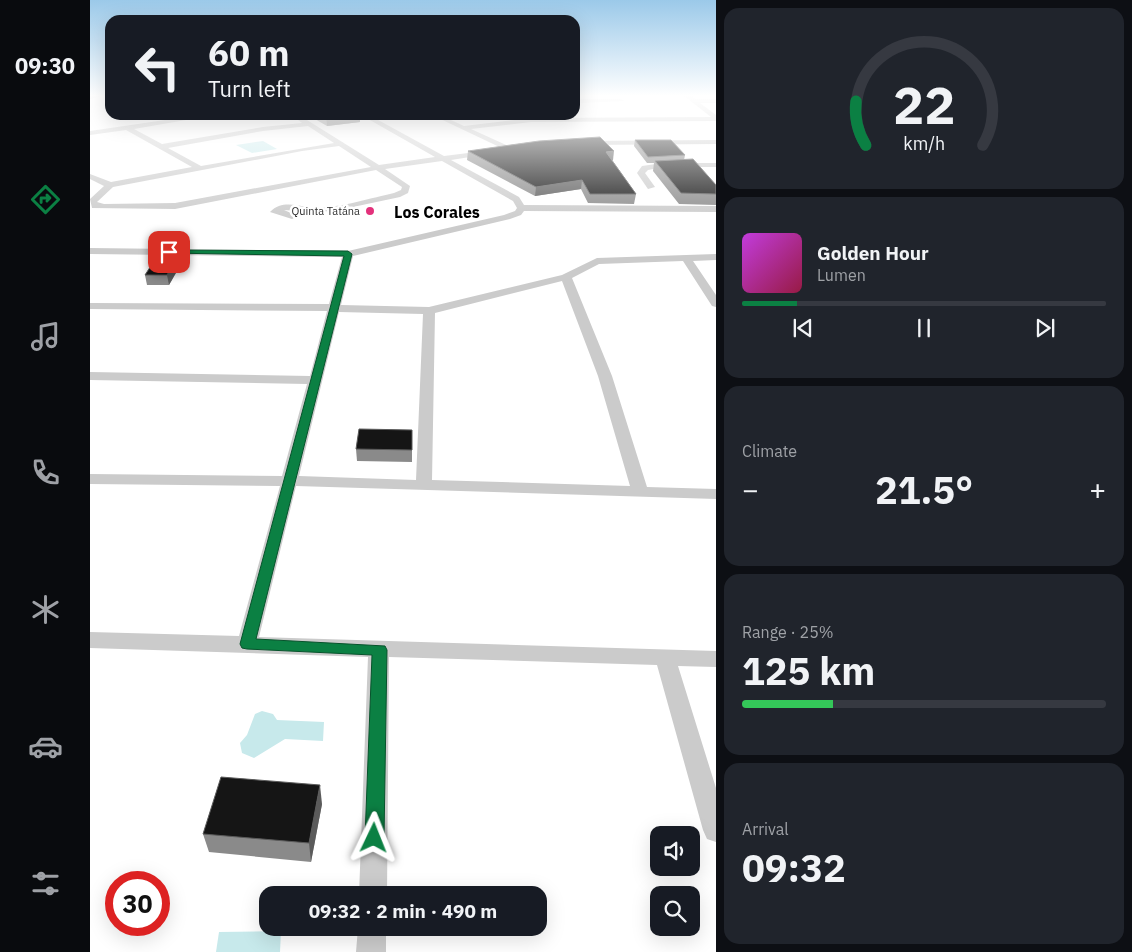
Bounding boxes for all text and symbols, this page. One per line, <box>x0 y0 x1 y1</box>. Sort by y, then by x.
text: 60 m <box>208 30 290 76</box>
icon: left <box>125 35 190 100</box>
text: 09:30 <box>15 51 75 80</box>
text: 22 <box>893 71 955 138</box>
text: Turn left <box>208 74 291 103</box>
text: km/h <box>903 132 945 155</box>
icon: directions <box>28 182 63 217</box>
district label: Los Corales <box>394 202 480 222</box>
place label: Quinta Tatána <box>291 204 360 218</box>
marker: Quinta Tatána <box>364 205 376 217</box>
pin <box>148 231 190 273</box>
icon: arrive <box>155 238 183 266</box>
text: Golden Hour <box>817 241 929 265</box>
text: Lumen <box>817 265 866 285</box>
icon: previous <box>789 314 817 342</box>
icon: pause <box>910 314 938 342</box>
icon: next <box>1031 314 1059 342</box>
icon: music <box>28 319 63 354</box>
text: Climate <box>742 441 797 461</box>
icon: phone <box>28 455 63 490</box>
text: 21.5° <box>875 465 973 514</box>
text: − <box>742 471 759 508</box>
text: + <box>1089 471 1106 508</box>
icon: climate <box>28 592 63 627</box>
text: Range · 25% <box>742 622 834 642</box>
text: 125 km <box>742 646 875 695</box>
icon: car <box>28 729 63 764</box>
position arrow <box>347 811 399 863</box>
text: Arrival <box>742 819 789 839</box>
map controls <box>650 826 700 936</box>
button: sound <box>650 826 700 876</box>
text: 09:32 <box>742 843 846 892</box>
icon: filters <box>28 866 63 901</box>
speed limit sign: 30 <box>105 871 170 936</box>
button: search <box>650 886 700 936</box>
text: 09:32 · 2 min · 490 m <box>309 899 497 923</box>

